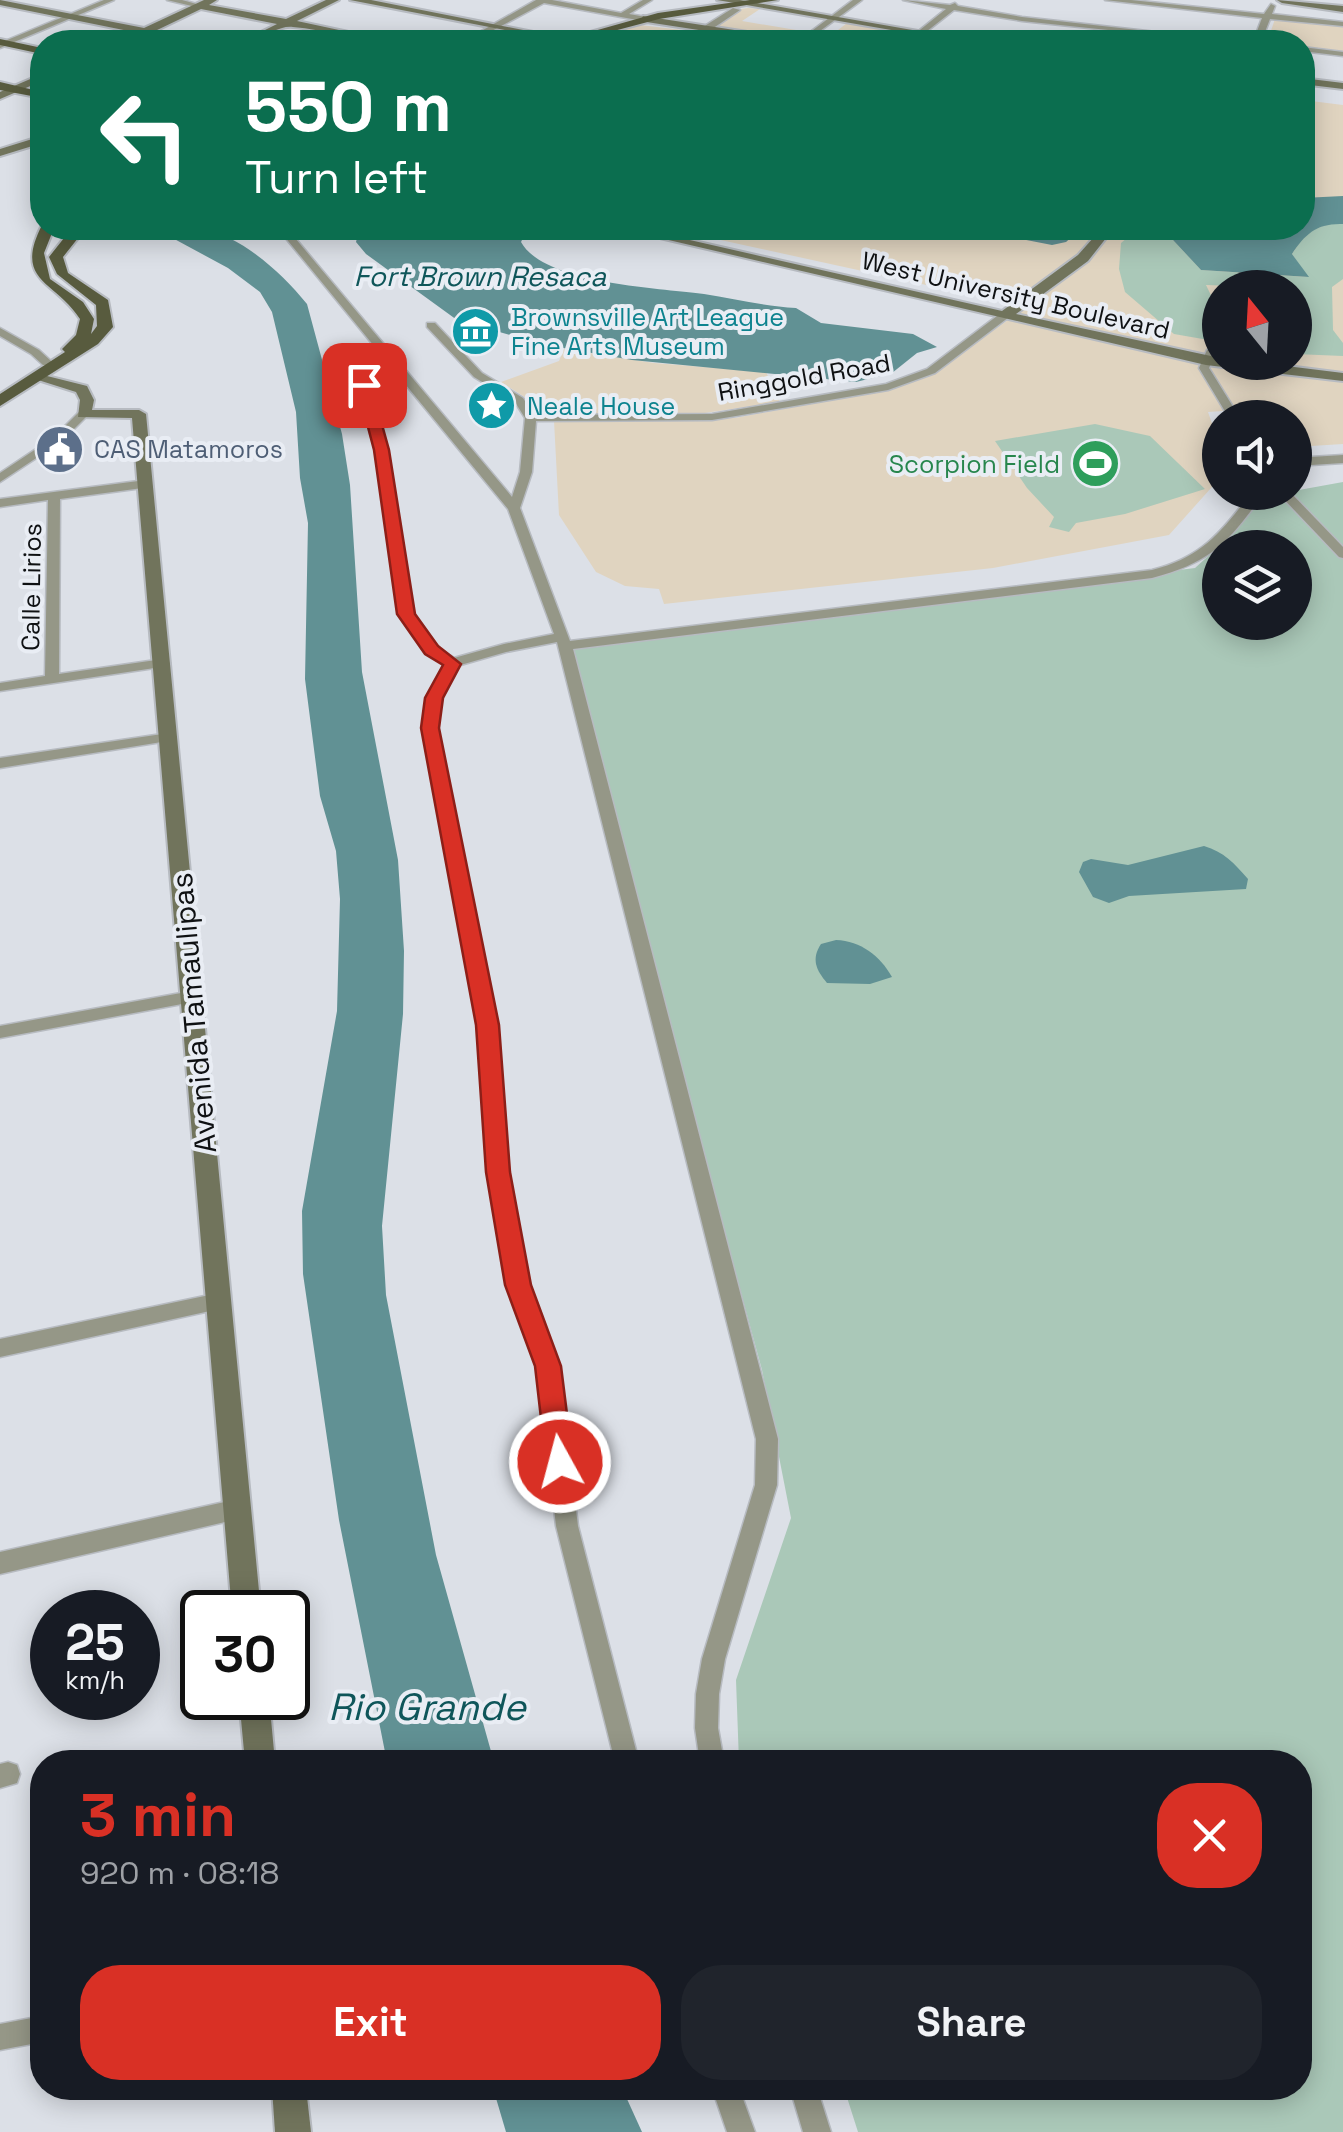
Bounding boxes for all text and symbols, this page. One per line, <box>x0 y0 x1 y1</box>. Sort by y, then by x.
text: 550 m <box>245 62 452 151</box>
icon: left <box>80 70 210 200</box>
text: Turn left <box>245 149 428 206</box>
street label: West University Boulevard <box>859 244 1173 346</box>
water label: Fort Brown Resaca <box>354 258 607 294</box>
north arrow <box>1202 270 1312 380</box>
map controls <box>1202 270 1312 640</box>
place label: Brownsville Art League Fine Arts Museum <box>511 301 784 362</box>
museum icon: Brownsville Art League Fine Arts Museum <box>450 305 502 357</box>
pin <box>322 343 407 428</box>
street label: Ringgold Road <box>715 346 893 408</box>
icon: arrive <box>337 358 392 413</box>
place icon: Neale House <box>466 380 518 432</box>
place label: Neale House <box>527 390 675 422</box>
button: sound <box>1202 400 1312 510</box>
public building icon: CAS Matamoros <box>33 423 85 475</box>
place label: CAS Matamoros <box>94 433 283 465</box>
sports icon: Scorpion Field <box>1069 438 1121 490</box>
place label: Scorpion Field <box>889 448 1060 480</box>
street label: Calle Lirios <box>14 523 48 651</box>
button: layers <box>1202 530 1312 640</box>
street label: Avenida Tamaulipas <box>162 871 225 1155</box>
position arrow <box>508 1410 612 1514</box>
speed limit sign: 30 <box>180 1590 310 1720</box>
text: 25 <box>65 1611 125 1675</box>
text: km/h <box>65 1664 125 1696</box>
water label: Rio Grande <box>328 1683 527 1731</box>
text: 3 min <box>80 1777 236 1854</box>
button: close <box>1157 1783 1262 1888</box>
text: 920 m · 08:18 <box>80 1853 279 1893</box>
button: Exit <box>80 1965 661 2080</box>
button: Share <box>681 1965 1262 2080</box>

